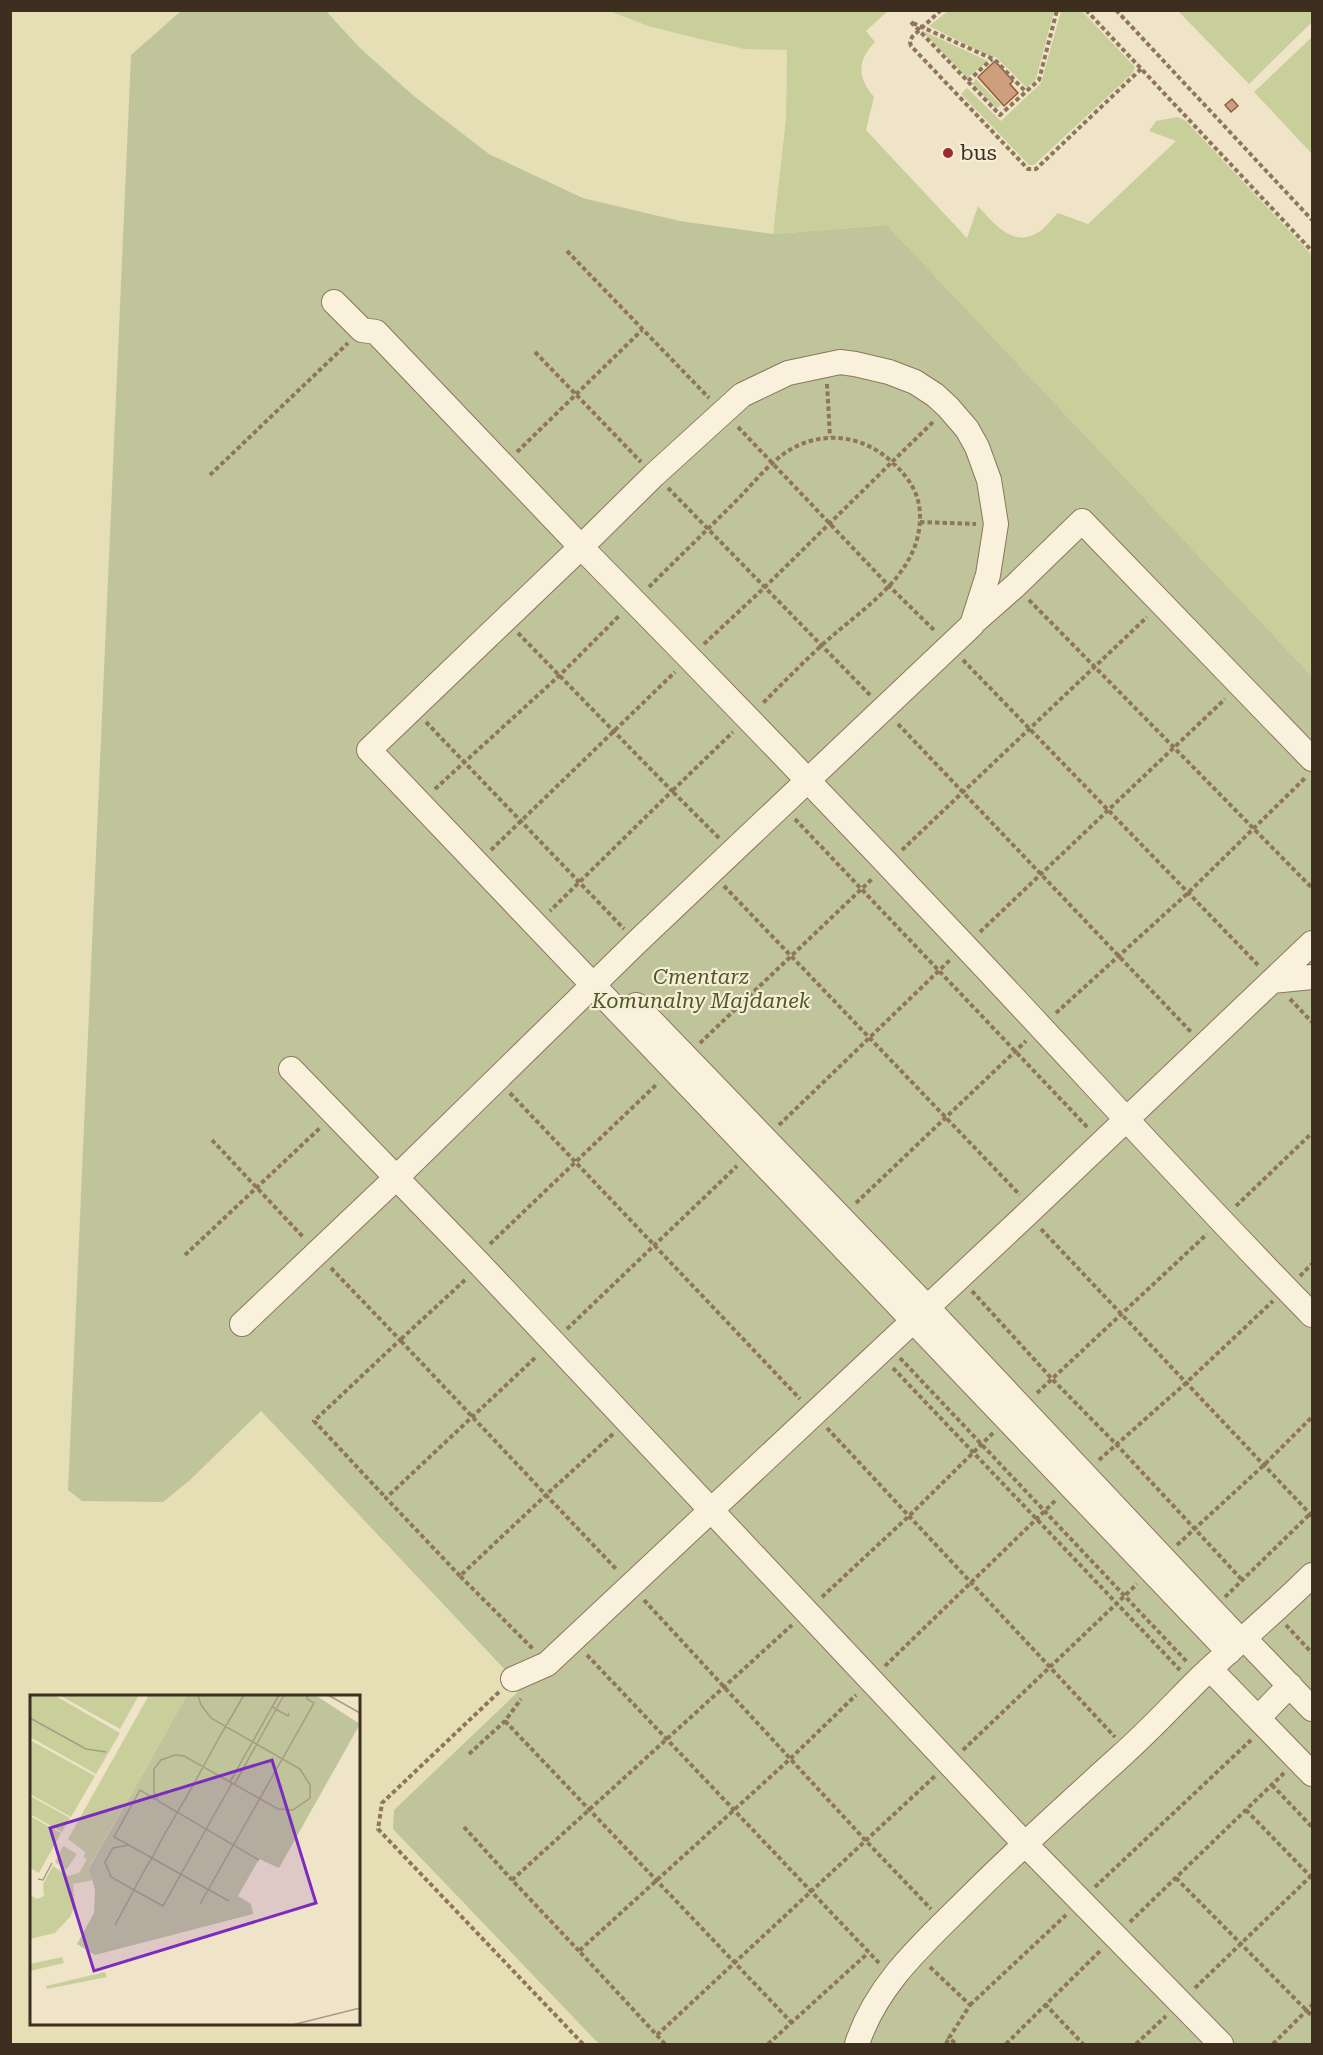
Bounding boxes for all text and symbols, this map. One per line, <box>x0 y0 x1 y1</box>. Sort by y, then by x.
place label: bus <box>960 141 997 165</box>
marker: bus <box>941 146 955 160</box>
park label: Cmentarz Komunalny Majdanek <box>591 965 811 1013</box>
inset map <box>30 1695 360 2025</box>

